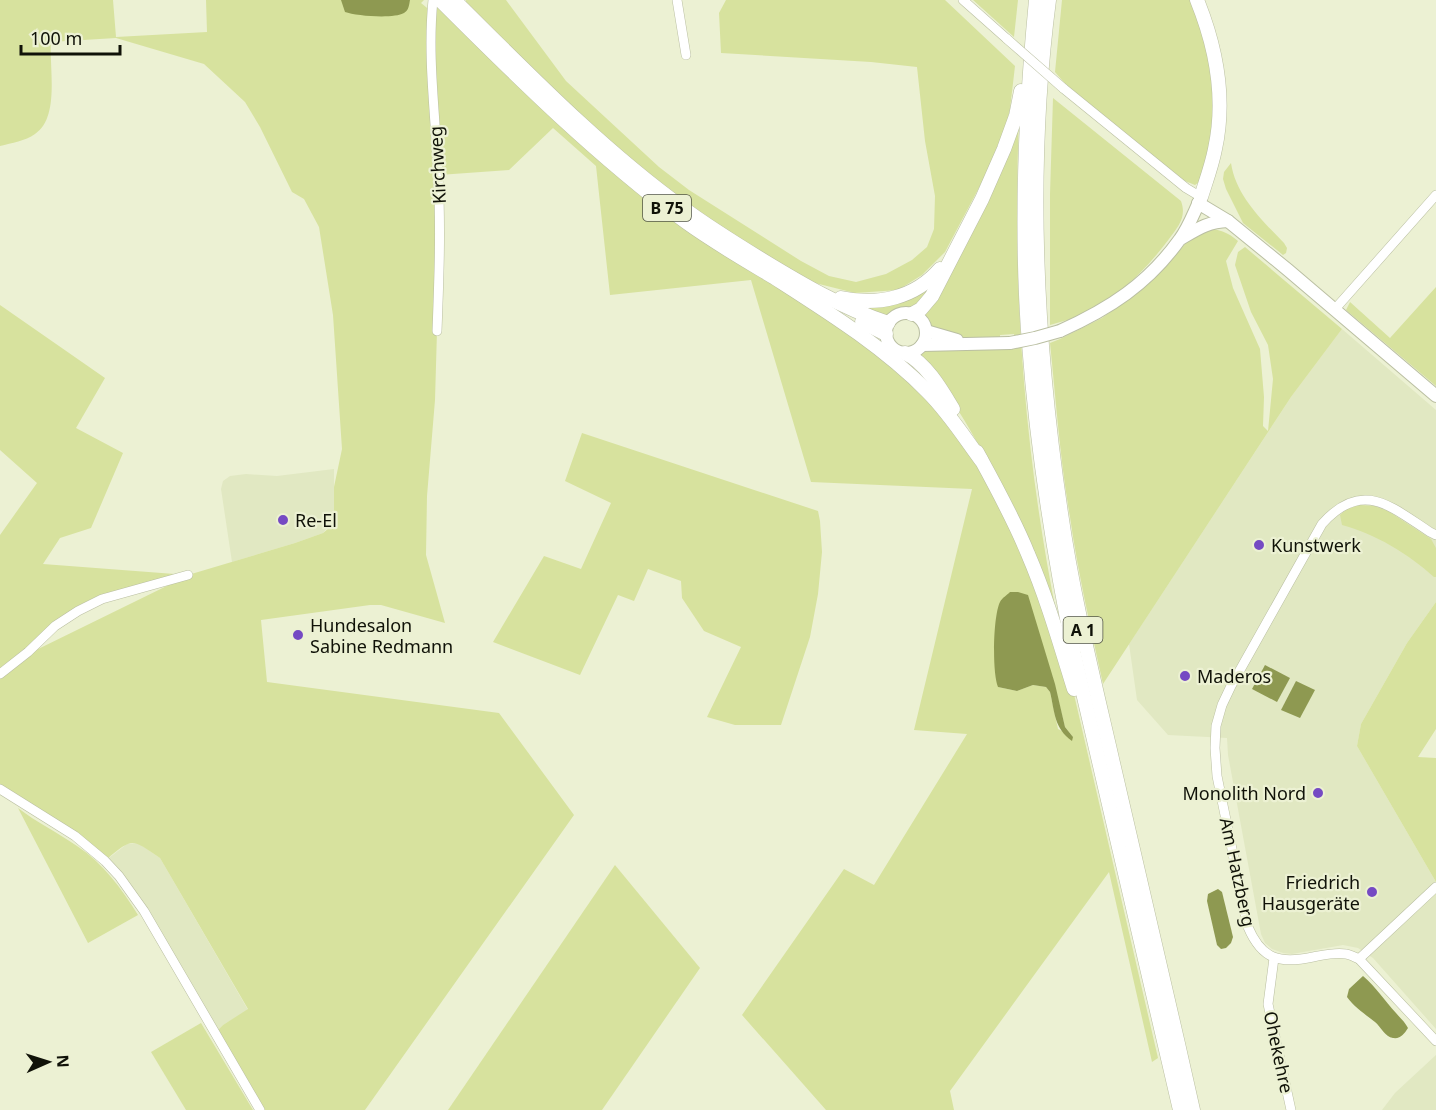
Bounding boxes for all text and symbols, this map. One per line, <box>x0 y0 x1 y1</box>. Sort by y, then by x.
scale bar <box>21 18 120 56</box>
text: 100 m <box>30 26 82 50</box>
street label: Kirchweg <box>423 125 451 205</box>
road number: B 75 <box>643 195 691 221</box>
place label: Re-El <box>295 508 337 532</box>
marker: Re-El <box>276 513 290 527</box>
place label: Kunstwerk <box>1271 533 1361 557</box>
marker: Kunstwerk <box>1252 538 1266 552</box>
place label: Hundesalon Sabine Redmann <box>310 613 453 658</box>
road number: A 1 <box>1064 617 1102 643</box>
marker: Hundesalon Sabine Redmann <box>291 628 305 642</box>
place label: Maderos <box>1197 664 1271 688</box>
marker: Maderos <box>1178 669 1192 683</box>
place label: Monolith Nord <box>1182 781 1306 805</box>
marker: Monolith Nord <box>1311 786 1325 800</box>
street label: Am Hatzberg <box>1215 815 1261 929</box>
place label: Friedrich Hausgeräte <box>1262 870 1360 915</box>
marker: Friedrich Hausgeräte <box>1365 885 1379 899</box>
street label: Ohekehre <box>1259 1009 1299 1095</box>
north arrow <box>18 1032 78 1092</box>
text: N <box>52 1054 74 1068</box>

